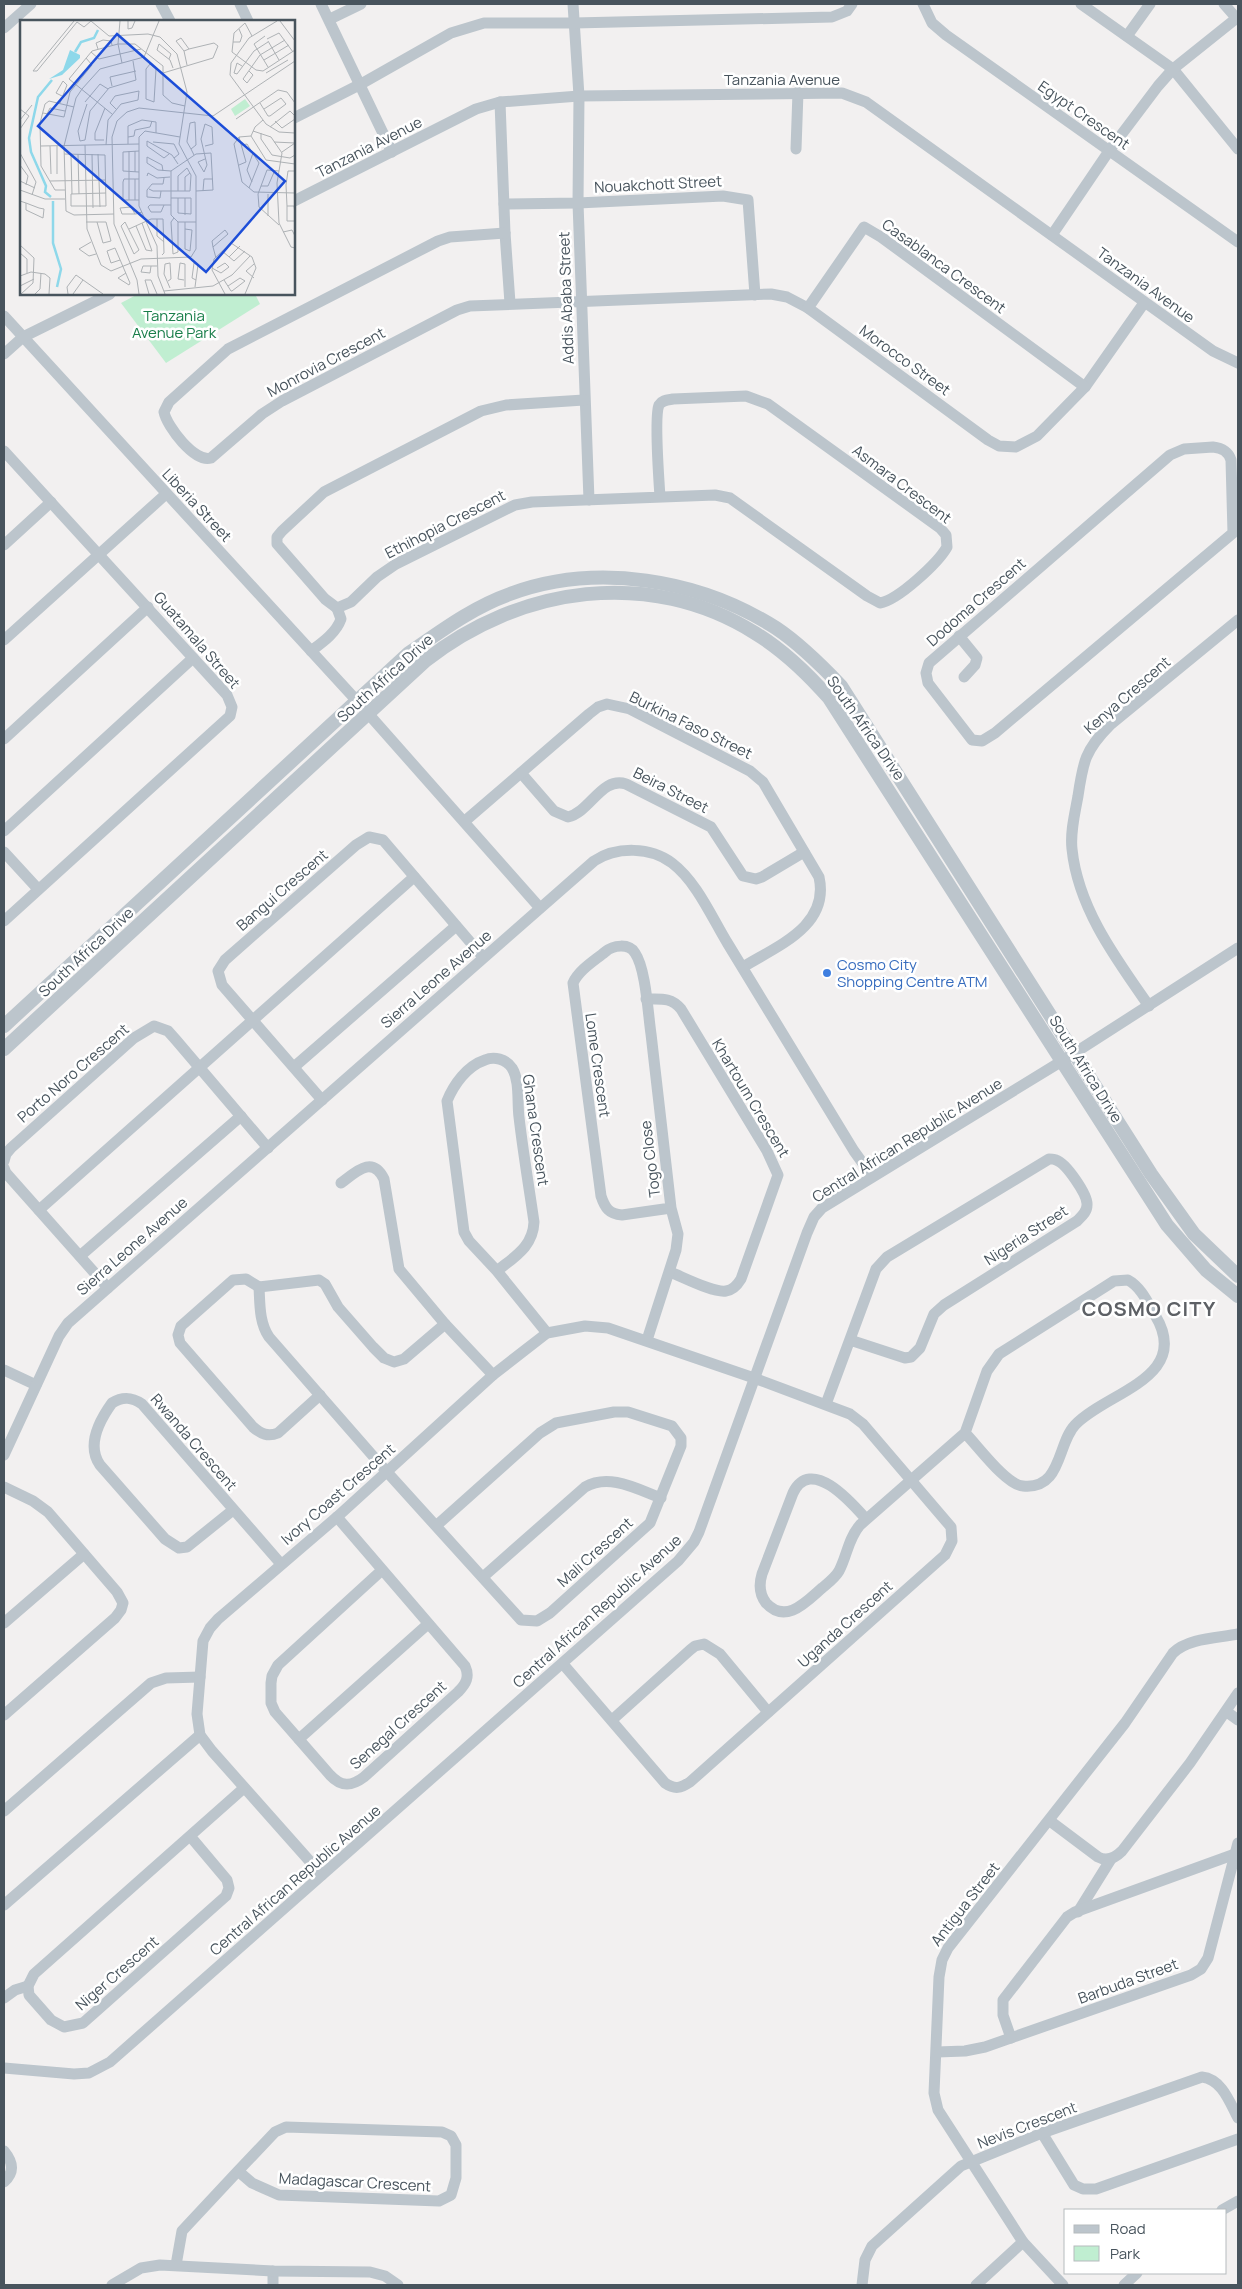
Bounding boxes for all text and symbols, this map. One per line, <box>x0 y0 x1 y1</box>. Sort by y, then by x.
inset map <box>20 20 295 295</box>
street label: Tanzania Avenue <box>724 69 840 90</box>
street label: Egypt Crescent <box>1034 76 1134 154</box>
street label: Tanzania Avenue <box>313 111 426 183</box>
street label: Nouakchott Street <box>594 170 722 198</box>
street label: Casablanca Crescent <box>878 214 1010 318</box>
street label: Addis Ababa Street <box>553 231 579 365</box>
street label: Tanzania Avenue <box>1093 242 1199 328</box>
park label: Tanzania Avenue Park <box>132 305 217 343</box>
street label: Morocco Street <box>855 320 955 400</box>
street label: Monrovia Crescent <box>263 322 389 402</box>
street label: Asmara Crescent <box>848 440 956 528</box>
street label: Liberia Street <box>158 464 236 546</box>
street label: Ethihopia Crescent <box>381 485 509 563</box>
street label: Dodoma Crescent <box>922 553 1030 651</box>
street label: Guatamala Street <box>149 587 245 693</box>
street label: South Africa Drive <box>332 629 438 727</box>
street label: Kenya Crescent <box>1079 651 1175 739</box>
street label: South Africa Drive <box>822 672 910 785</box>
street label: Burkina Faso Street <box>626 686 756 764</box>
street label: Beira Street <box>630 762 712 818</box>
street label: Bangui Crescent <box>232 844 332 936</box>
street label: South Africa Drive <box>34 902 138 1002</box>
street label: Sierra Leone Avenue <box>376 925 496 1033</box>
place label: Cosmo City Shopping Centre ATM <box>837 954 987 992</box>
marker: Cosmo City Shopping Centre ATM <box>821 967 833 979</box>
street label: Lome Crescent <box>580 1011 616 1119</box>
street label: South Africa Drive <box>1045 1011 1128 1127</box>
street label: Porto Noro Crescent <box>13 1019 133 1127</box>
street label: Khartoum Crescent <box>707 1035 795 1161</box>
street label: Ghana Crescent <box>518 1073 554 1187</box>
street label: Central African Republic Avenue <box>808 1073 1006 1207</box>
street label: Togo Close <box>635 1119 665 1199</box>
street label: Sierra Leone Avenue <box>72 1192 192 1300</box>
street label: Nigeria Street <box>980 1200 1072 1270</box>
district label: COSMO CITY <box>1082 1295 1216 1322</box>
street label: Rwanda Crescent <box>146 1389 242 1495</box>
street label: Ivory Coast Crescent <box>276 1439 400 1549</box>
street label: Mali Crescent <box>553 1512 637 1592</box>
street label: Central African Republic Avenue <box>508 1529 686 1693</box>
street label: Uganda Crescent <box>793 1576 897 1672</box>
street label: Senegal Crescent <box>345 1676 451 1774</box>
street label: Central African Republic Avenue <box>205 1800 385 1960</box>
street label: Antigua Street <box>926 1858 1004 1950</box>
street label: Niger Crescent <box>71 1931 163 2015</box>
street label: Barbuda Street <box>1075 1953 1181 2009</box>
street label: Nevis Crescent <box>974 2096 1080 2154</box>
street label: Madagascar Crescent <box>278 2168 432 2196</box>
legend <box>1064 2209 1227 2274</box>
text: Road <box>1110 2218 1146 2239</box>
text: Park <box>1110 2243 1140 2264</box>

